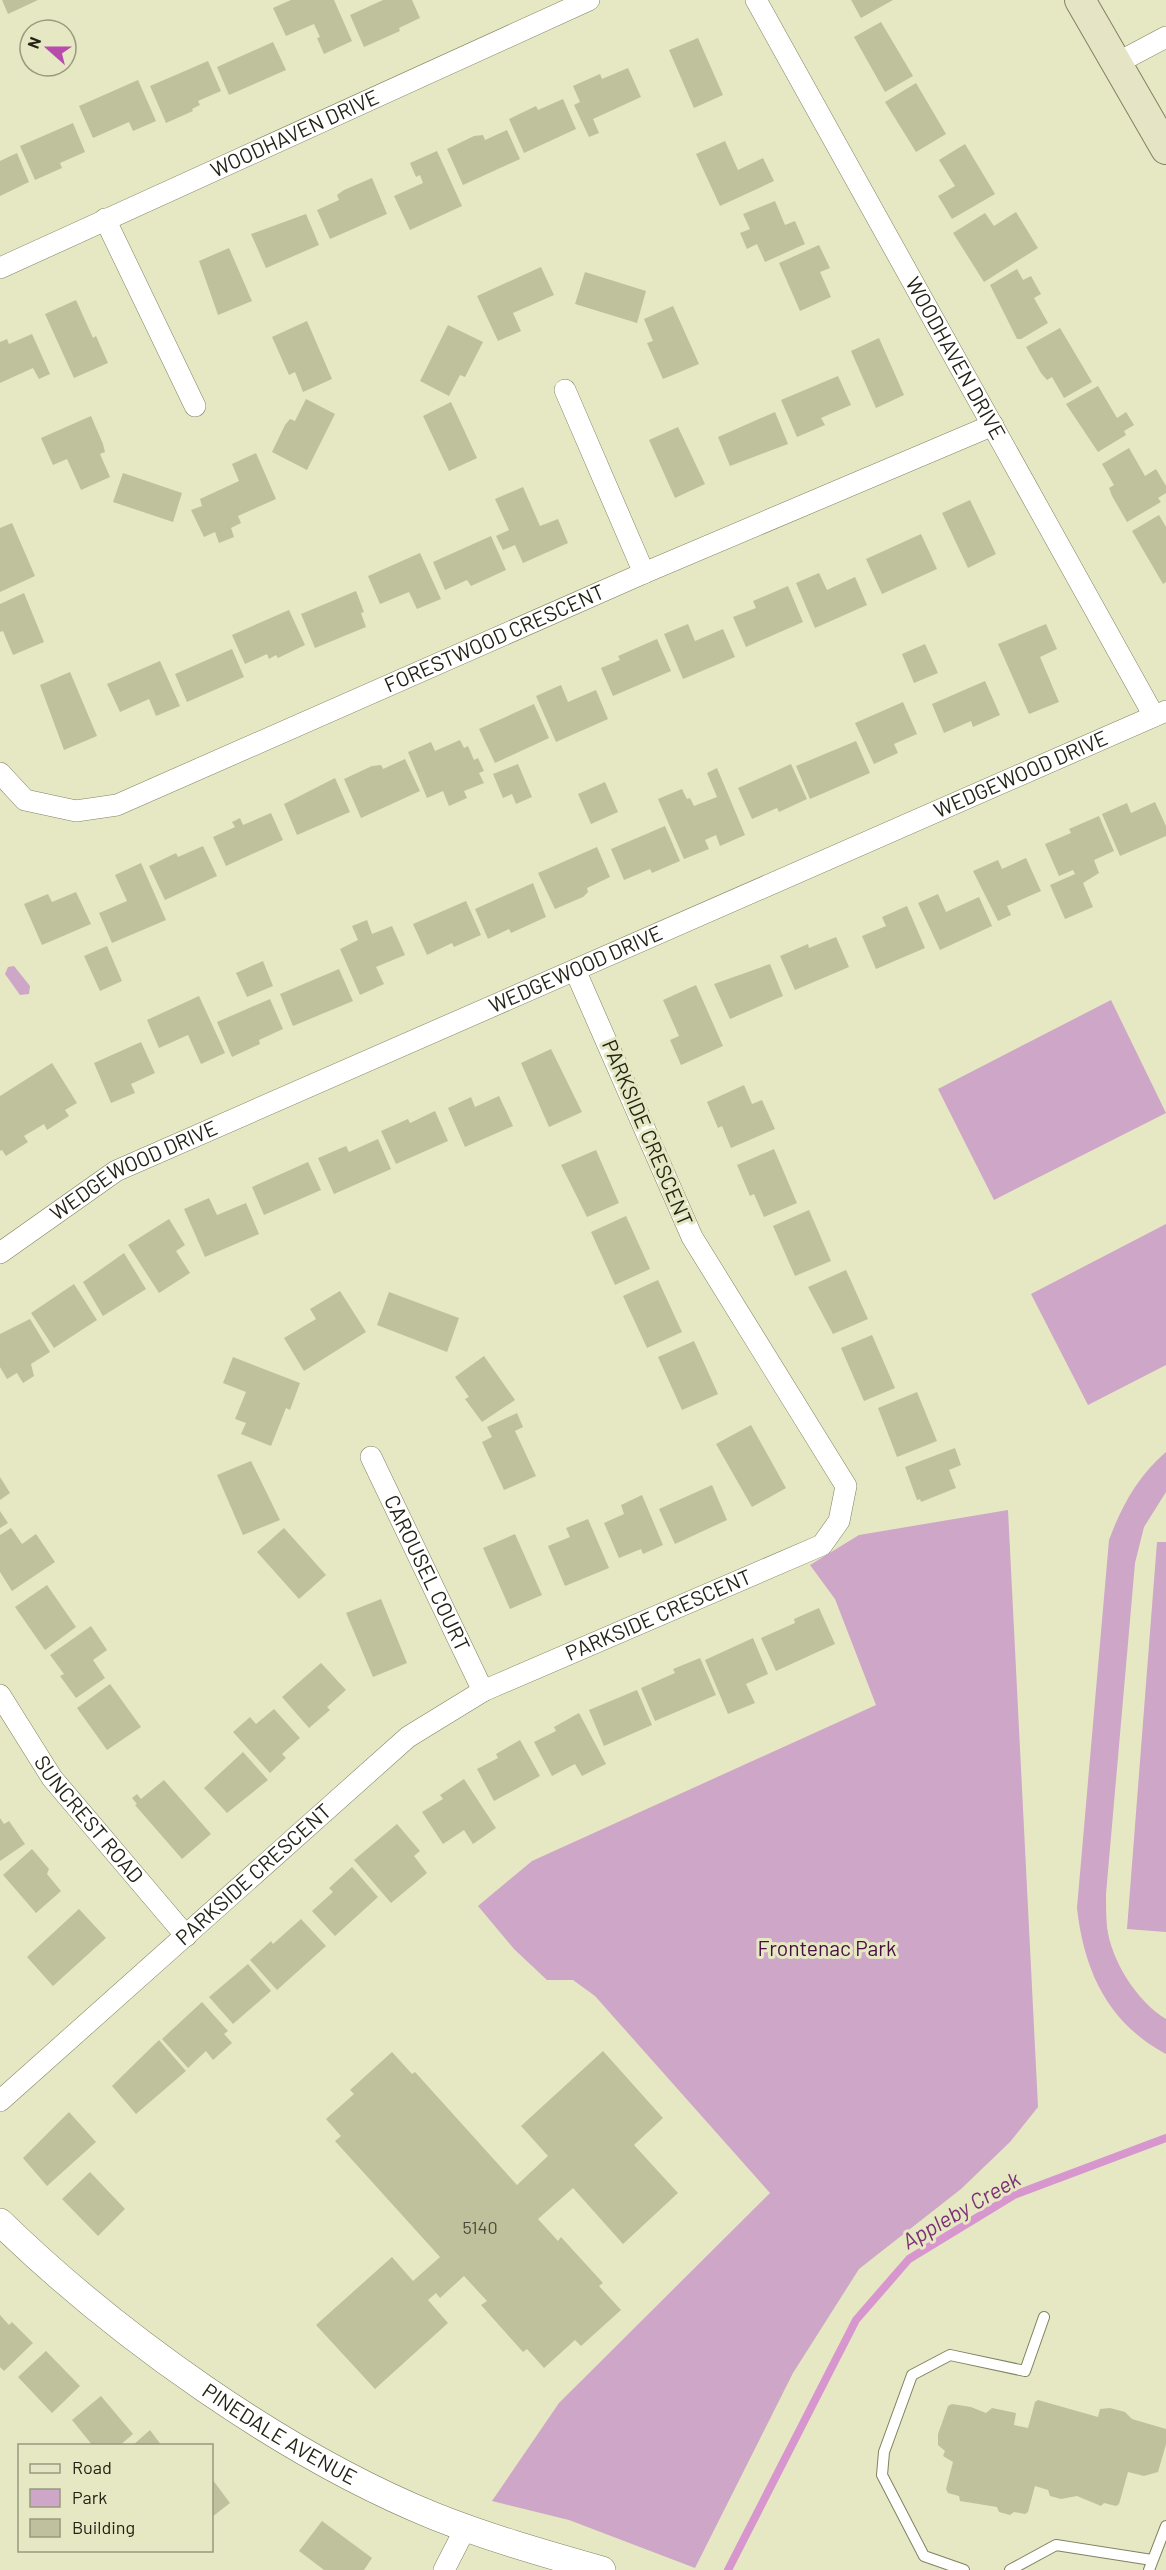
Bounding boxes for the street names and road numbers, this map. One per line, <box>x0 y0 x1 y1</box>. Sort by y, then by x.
street label: WOODHAVEN DRIVE <box>206 83 382 182</box>
street label: WOODHAVEN DRIVE <box>901 272 1012 443</box>
street label: FORESTWOOD CRESCENT <box>380 578 608 697</box>
street label: WEDGEWOOD DRIVE <box>930 724 1111 822</box>
street label: WEDGEWOOD DRIVE <box>484 919 666 1017</box>
street label: PARKSIDE CRESCENT <box>598 1036 699 1229</box>
street label: WEDGEWOOD DRIVE <box>45 1114 221 1225</box>
street label: CAROUSEL COURT <box>380 1490 476 1655</box>
street label: PARKSIDE CRESCENT <box>561 1563 755 1665</box>
street label: SUNCREST ROAD <box>30 1750 149 1887</box>
street label: PARKSIDE CRESCENT <box>170 1798 336 1949</box>
street label: PINEDALE AVENUE <box>198 2377 361 2489</box>

